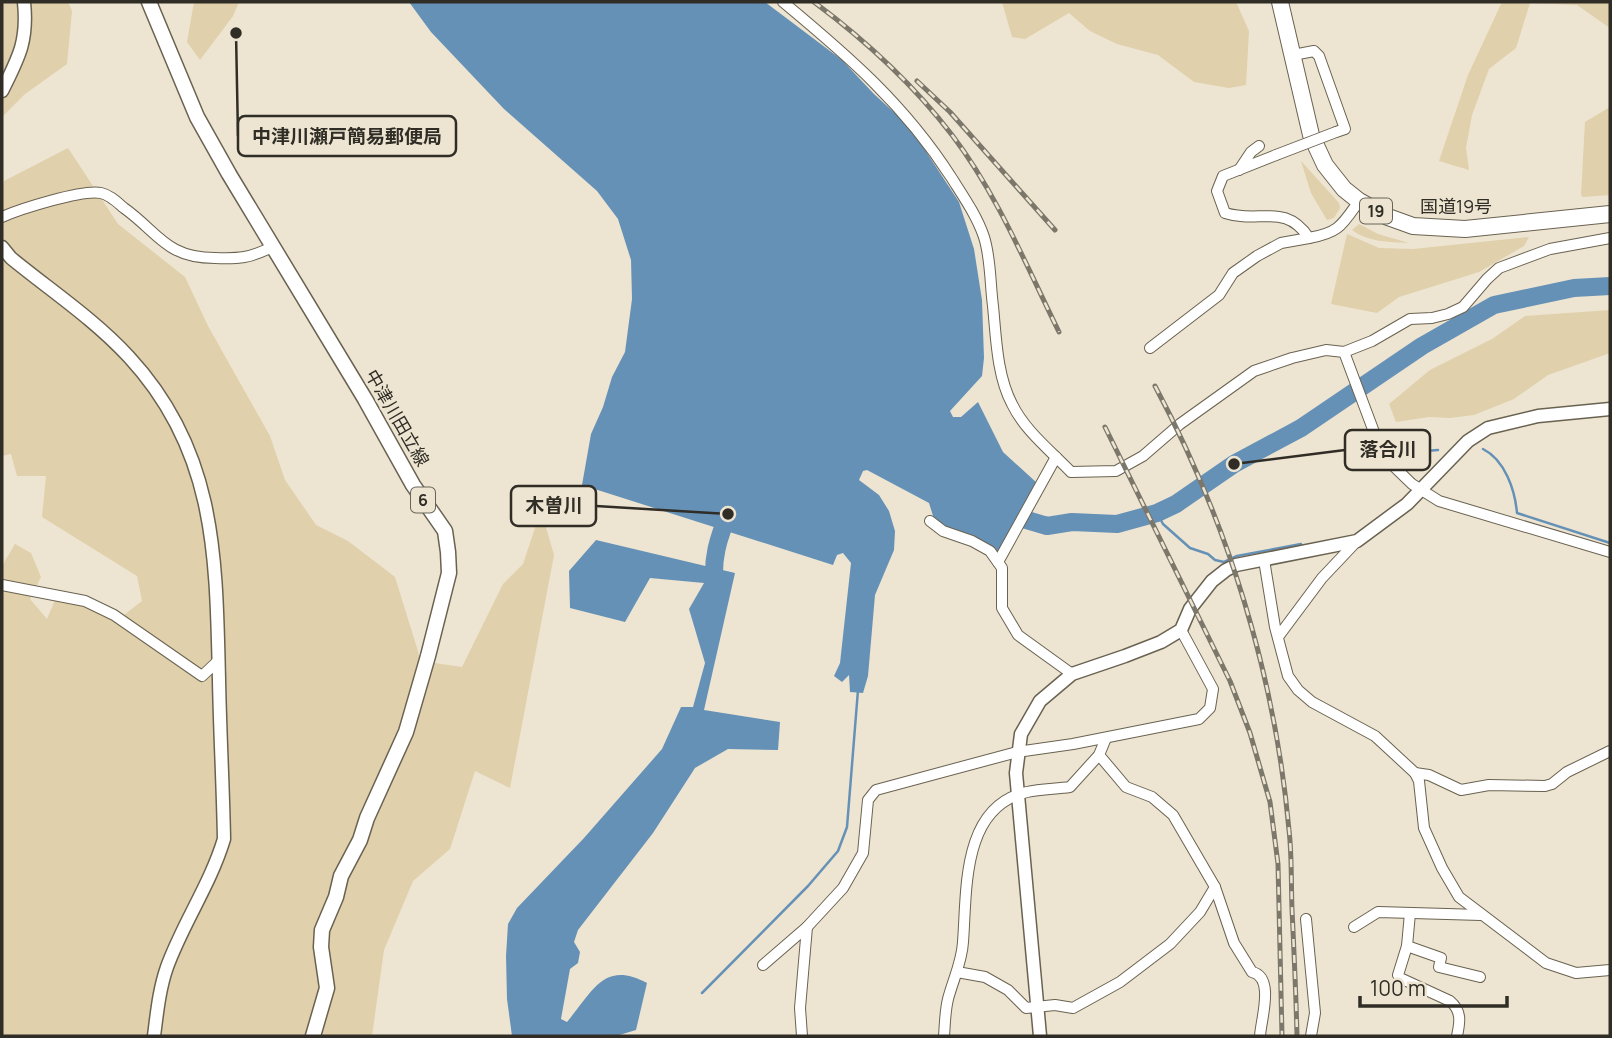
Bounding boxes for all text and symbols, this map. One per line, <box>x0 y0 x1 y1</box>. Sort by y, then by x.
callout: 中津川瀬戸簡易郵便局 <box>238 116 456 156</box>
text: 中津川瀬戸簡易郵便局 <box>252 123 442 149</box>
street label: 国道19号 <box>1420 194 1492 218</box>
road number: 19 <box>1360 198 1392 224</box>
street label: 中津川田立線 <box>360 365 435 470</box>
callout: 落合川 <box>1345 430 1430 470</box>
text: 落合川 <box>1359 436 1417 462</box>
callout: 木曽川 <box>511 486 596 526</box>
road number: 6 <box>411 488 435 512</box>
text: 木曽川 <box>525 492 583 518</box>
scale bar <box>1360 964 1507 1008</box>
text: 100 m <box>1370 974 1426 1002</box>

